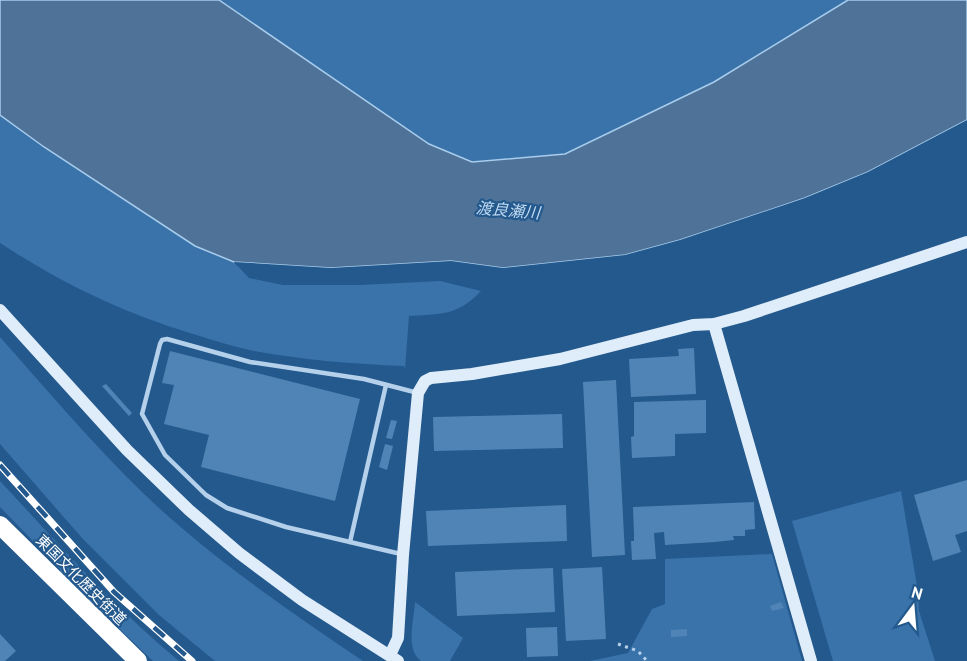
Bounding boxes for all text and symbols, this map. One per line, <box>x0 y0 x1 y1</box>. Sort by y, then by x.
water label: 渡良瀬川 <box>475 197 543 223</box>
street label: 東国文化歴史街道 <box>32 530 131 629</box>
north arrow <box>883 577 943 637</box>
text: N <box>909 582 925 604</box>

